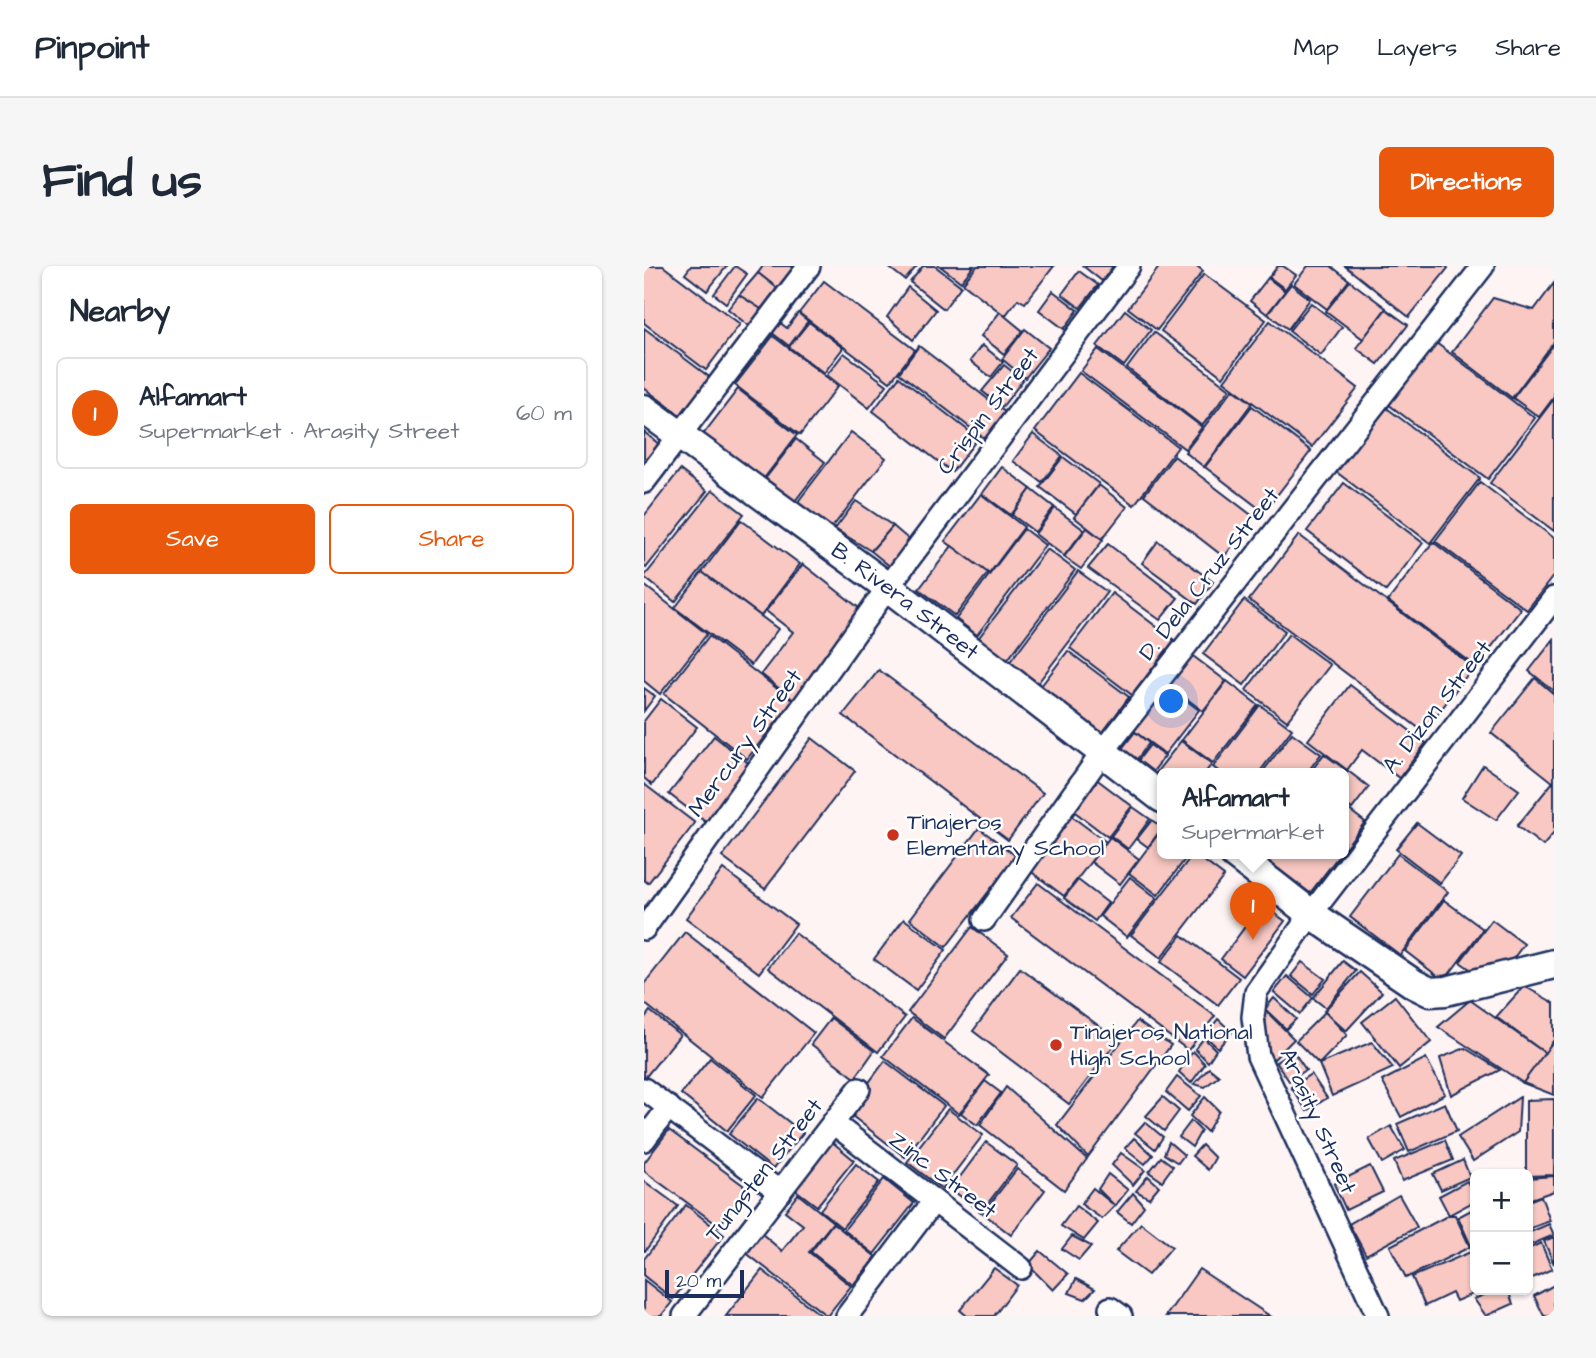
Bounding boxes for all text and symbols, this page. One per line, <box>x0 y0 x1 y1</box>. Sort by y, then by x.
text: Pinpoint <box>35 25 149 71</box>
text: Map <box>1294 31 1339 65</box>
text: Layers <box>1377 31 1457 65</box>
text: Share <box>1495 31 1561 65</box>
button: Directions <box>1379 147 1554 217</box>
text: Find us <box>42 148 202 216</box>
text: Nearby <box>70 291 170 333</box>
street label: Crispin Street <box>929 340 1047 481</box>
text: Alfamart <box>139 379 247 415</box>
text: 1 <box>94 397 96 429</box>
text: 60 m <box>516 397 572 429</box>
text: Supermarket · Arasity Street <box>139 415 459 447</box>
street label: D. Dela Cruz Street <box>1131 480 1287 667</box>
button: Save <box>70 504 315 574</box>
button: Share <box>329 504 574 574</box>
street label: B. Rivera Street <box>825 535 986 668</box>
street label: A. Dizon Street <box>1375 633 1500 781</box>
street label: Mercury Street <box>680 662 811 824</box>
your location <box>1154 684 1188 718</box>
popup <box>1157 768 1349 859</box>
text: Alfamart <box>1182 780 1289 816</box>
place label: Tinajeros Elementary School <box>907 806 1104 865</box>
text: Supermarket <box>1182 816 1324 848</box>
marker: Tinajeros Elementary School <box>885 827 901 843</box>
pin: 1 <box>1230 882 1276 940</box>
place label: Tinajeros National High School <box>1070 1016 1253 1075</box>
marker: Tinajeros National High School <box>1048 1037 1064 1053</box>
street label: Arasity Street <box>1271 1043 1365 1200</box>
street label: Tungsten Street <box>698 1091 831 1249</box>
street label: Zinc Street <box>882 1124 1004 1227</box>
map controls <box>1470 1169 1533 1295</box>
button: + <box>1470 1169 1533 1232</box>
button: − <box>1470 1232 1533 1295</box>
scale bar <box>665 1267 744 1299</box>
text: 20 m <box>676 1268 721 1295</box>

